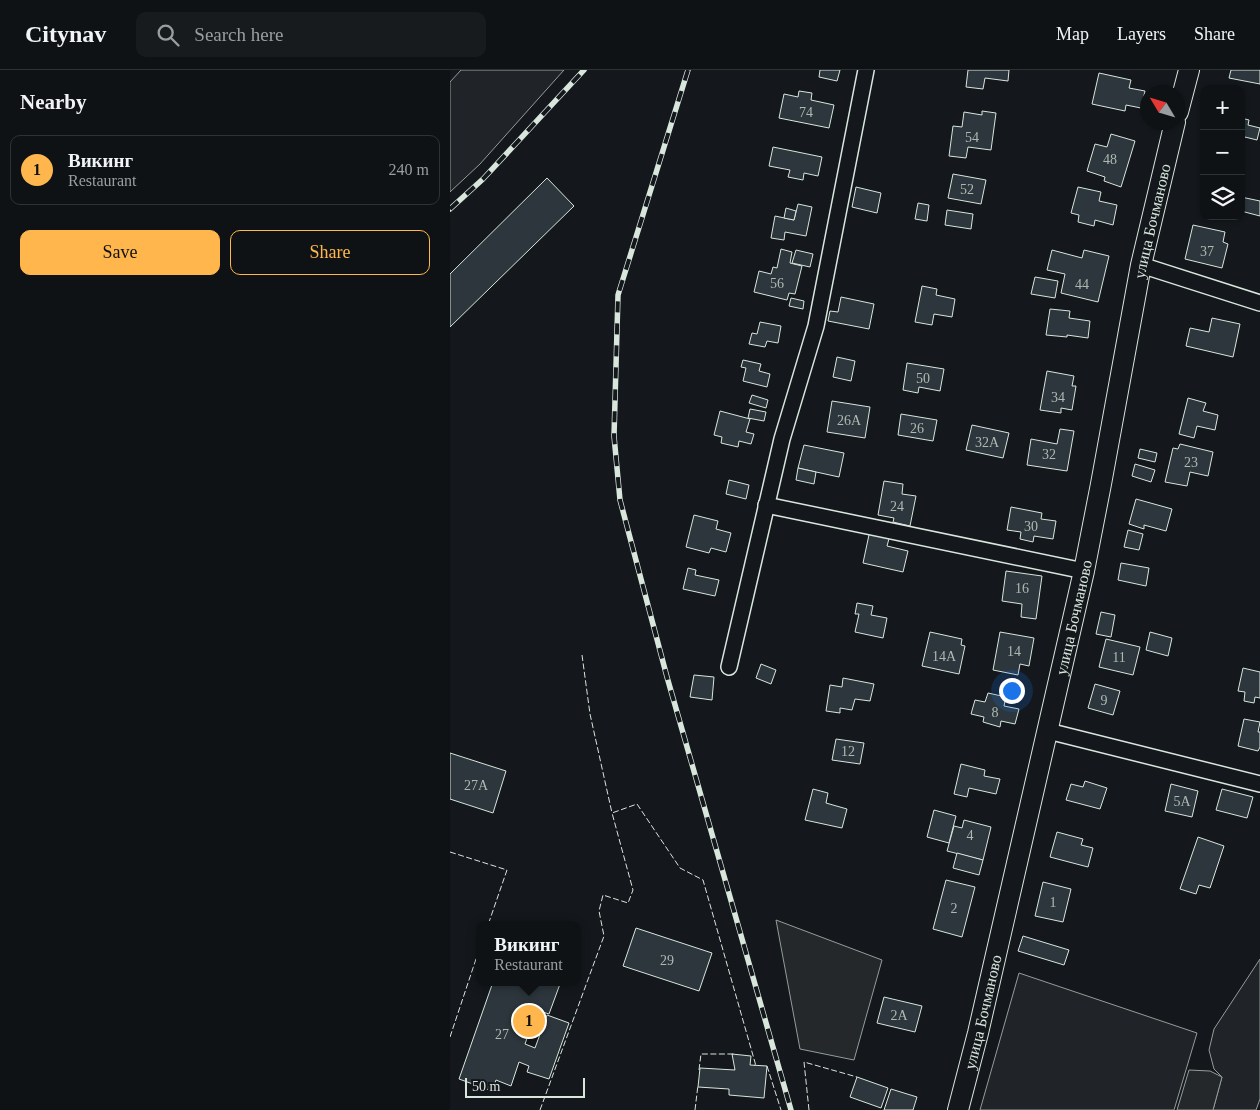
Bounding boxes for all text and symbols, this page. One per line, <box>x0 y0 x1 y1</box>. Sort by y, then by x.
search box <box>136 12 486 57</box>
text: Citynav <box>25 21 106 47</box>
icon: search <box>154 21 182 49</box>
text: Search here <box>194 24 283 45</box>
text: Map <box>1056 24 1089 44</box>
text: Layers <box>1117 24 1166 44</box>
text: Share <box>1194 24 1235 44</box>
north arrow <box>1140 85 1185 130</box>
map controls <box>1200 85 1245 220</box>
button: + <box>1200 85 1245 130</box>
text: Nearby <box>20 90 87 114</box>
house number: 74 <box>799 105 813 120</box>
house number: 54 <box>965 130 979 145</box>
button: − <box>1200 130 1245 175</box>
text: Викинг <box>68 150 133 171</box>
house number: 48 <box>1103 152 1117 167</box>
text: 1 <box>33 161 41 178</box>
text: 240 m <box>389 161 429 178</box>
street label: улица Бочманово <box>1131 162 1174 280</box>
text: Restaurant <box>68 172 136 189</box>
button: layers <box>1200 175 1245 220</box>
house number: 52 <box>960 182 974 197</box>
button: Save <box>20 230 220 275</box>
button: Share <box>230 230 430 275</box>
house number: 37 <box>1200 244 1214 259</box>
house number: 56 <box>770 276 784 291</box>
house number: 44 <box>1075 277 1089 292</box>
house number: 50 <box>916 371 930 386</box>
house number: 34 <box>1051 390 1065 405</box>
house number: 26А <box>837 413 862 428</box>
house number: 26 <box>910 421 924 436</box>
house number: 32А <box>975 435 1000 450</box>
house number: 32 <box>1042 447 1056 462</box>
house number: 23 <box>1184 455 1198 470</box>
house number: 24 <box>890 499 904 514</box>
house number: 30 <box>1024 519 1038 534</box>
street label: улица Бочманово <box>1052 558 1095 677</box>
house number: 16 <box>1015 581 1029 596</box>
house number: 14 <box>1007 644 1021 659</box>
house number: 14А <box>932 649 957 664</box>
house number: 11 <box>1112 650 1126 665</box>
your location <box>999 678 1025 704</box>
house number: 9 <box>1101 693 1108 708</box>
house number: 8 <box>992 705 999 720</box>
house number: 12 <box>841 744 855 759</box>
house number: 27А <box>464 778 489 793</box>
house number: 5А <box>1173 794 1191 809</box>
house number: 4 <box>967 828 974 843</box>
house number: 1 <box>1050 895 1057 910</box>
house number: 2 <box>951 901 958 916</box>
popup <box>476 921 581 986</box>
text: Викинг <box>494 934 559 955</box>
house number: 29 <box>660 953 674 968</box>
street label: улица Бочманово <box>961 953 1005 1072</box>
text: Restaurant <box>494 956 563 973</box>
pin: 1 <box>513 1002 545 1040</box>
house number: 2А <box>890 1008 908 1023</box>
house number: 27 <box>495 1027 509 1042</box>
scale bar <box>465 1075 585 1098</box>
text: 50 m <box>472 1079 500 1094</box>

